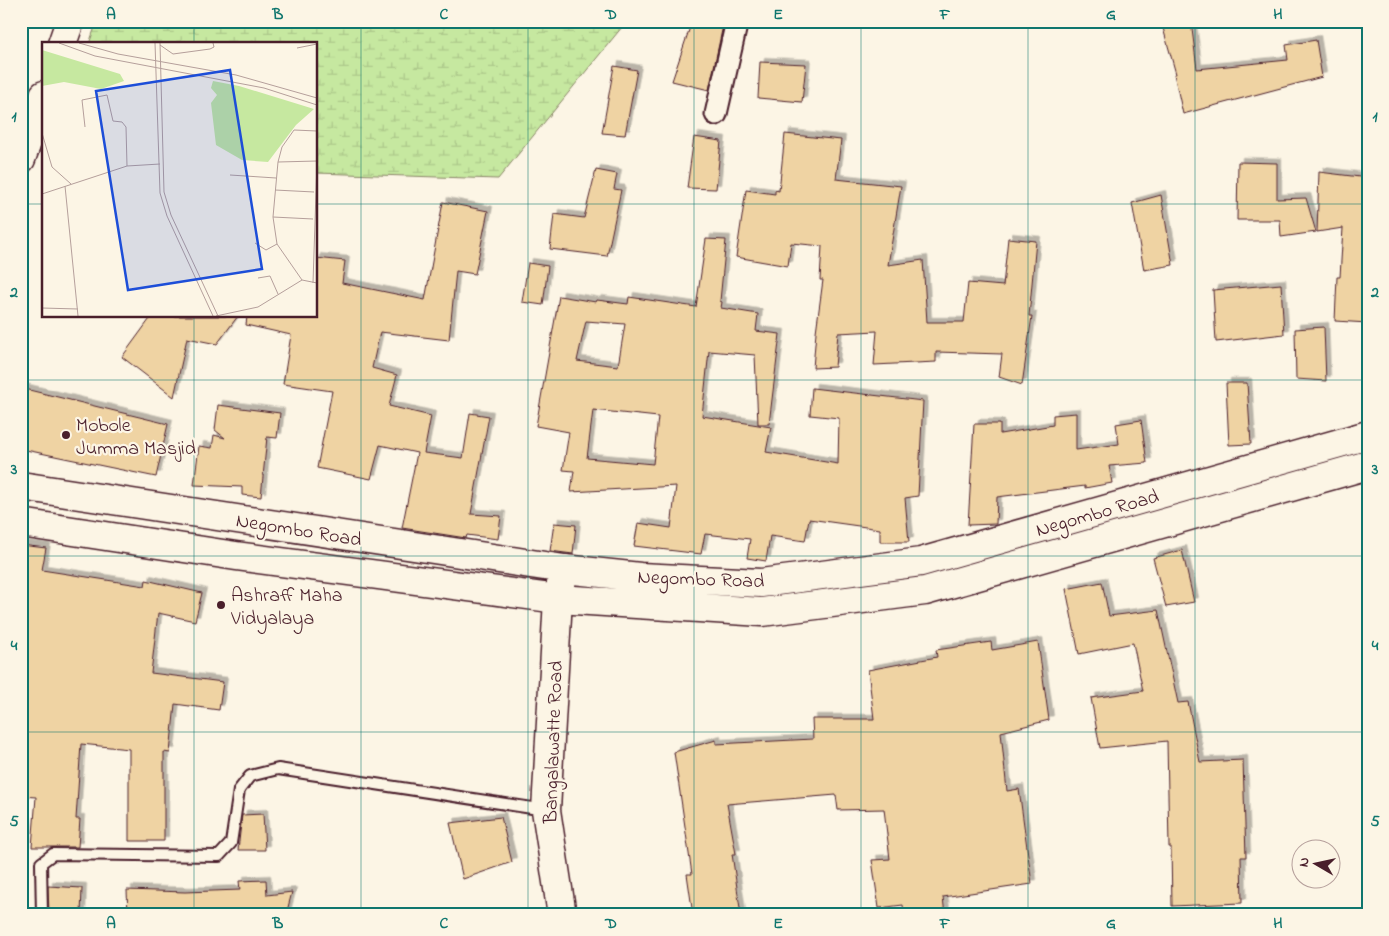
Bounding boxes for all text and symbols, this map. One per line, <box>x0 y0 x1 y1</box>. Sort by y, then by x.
text: A <box>106 3 116 27</box>
text: B <box>272 3 284 27</box>
text: C <box>440 3 449 27</box>
text: D <box>604 3 617 27</box>
text: E <box>773 3 783 27</box>
text: F <box>939 3 951 27</box>
text: G <box>1106 3 1116 27</box>
text: H <box>1273 3 1283 27</box>
inset map <box>42 42 318 318</box>
text: 1 <box>11 105 17 129</box>
text: 1 <box>1372 105 1378 129</box>
text: 2 <box>9 281 18 305</box>
text: 2 <box>1370 281 1379 305</box>
place label: Mobole Jumma Masjid <box>76 412 196 464</box>
marker: Mobole Jumma Masjid <box>60 429 72 441</box>
text: 3 <box>10 458 18 482</box>
text: 3 <box>1371 458 1379 482</box>
street label: Negombo Road <box>1033 483 1163 547</box>
street label: Negombo Road <box>234 507 364 557</box>
street label: Negombo Road <box>637 564 765 598</box>
place label: Ashraff Maha Vidyalaya <box>230 582 343 634</box>
marker: Ashraff Maha Vidyalaya <box>215 599 227 611</box>
text: 4 <box>10 634 18 658</box>
text: 4 <box>1371 634 1379 658</box>
street label: Bangalawatte Road <box>537 660 573 825</box>
text: 5 <box>9 810 19 834</box>
text: 5 <box>1370 810 1380 834</box>
north arrow <box>1292 838 1342 888</box>
text: N <box>1294 856 1316 869</box>
text: A <box>106 912 116 936</box>
text: B <box>272 912 284 936</box>
text: C <box>440 912 449 936</box>
text: D <box>604 912 617 936</box>
text: E <box>773 912 783 936</box>
text: F <box>939 912 951 936</box>
text: G <box>1106 912 1116 936</box>
text: H <box>1273 912 1283 936</box>

